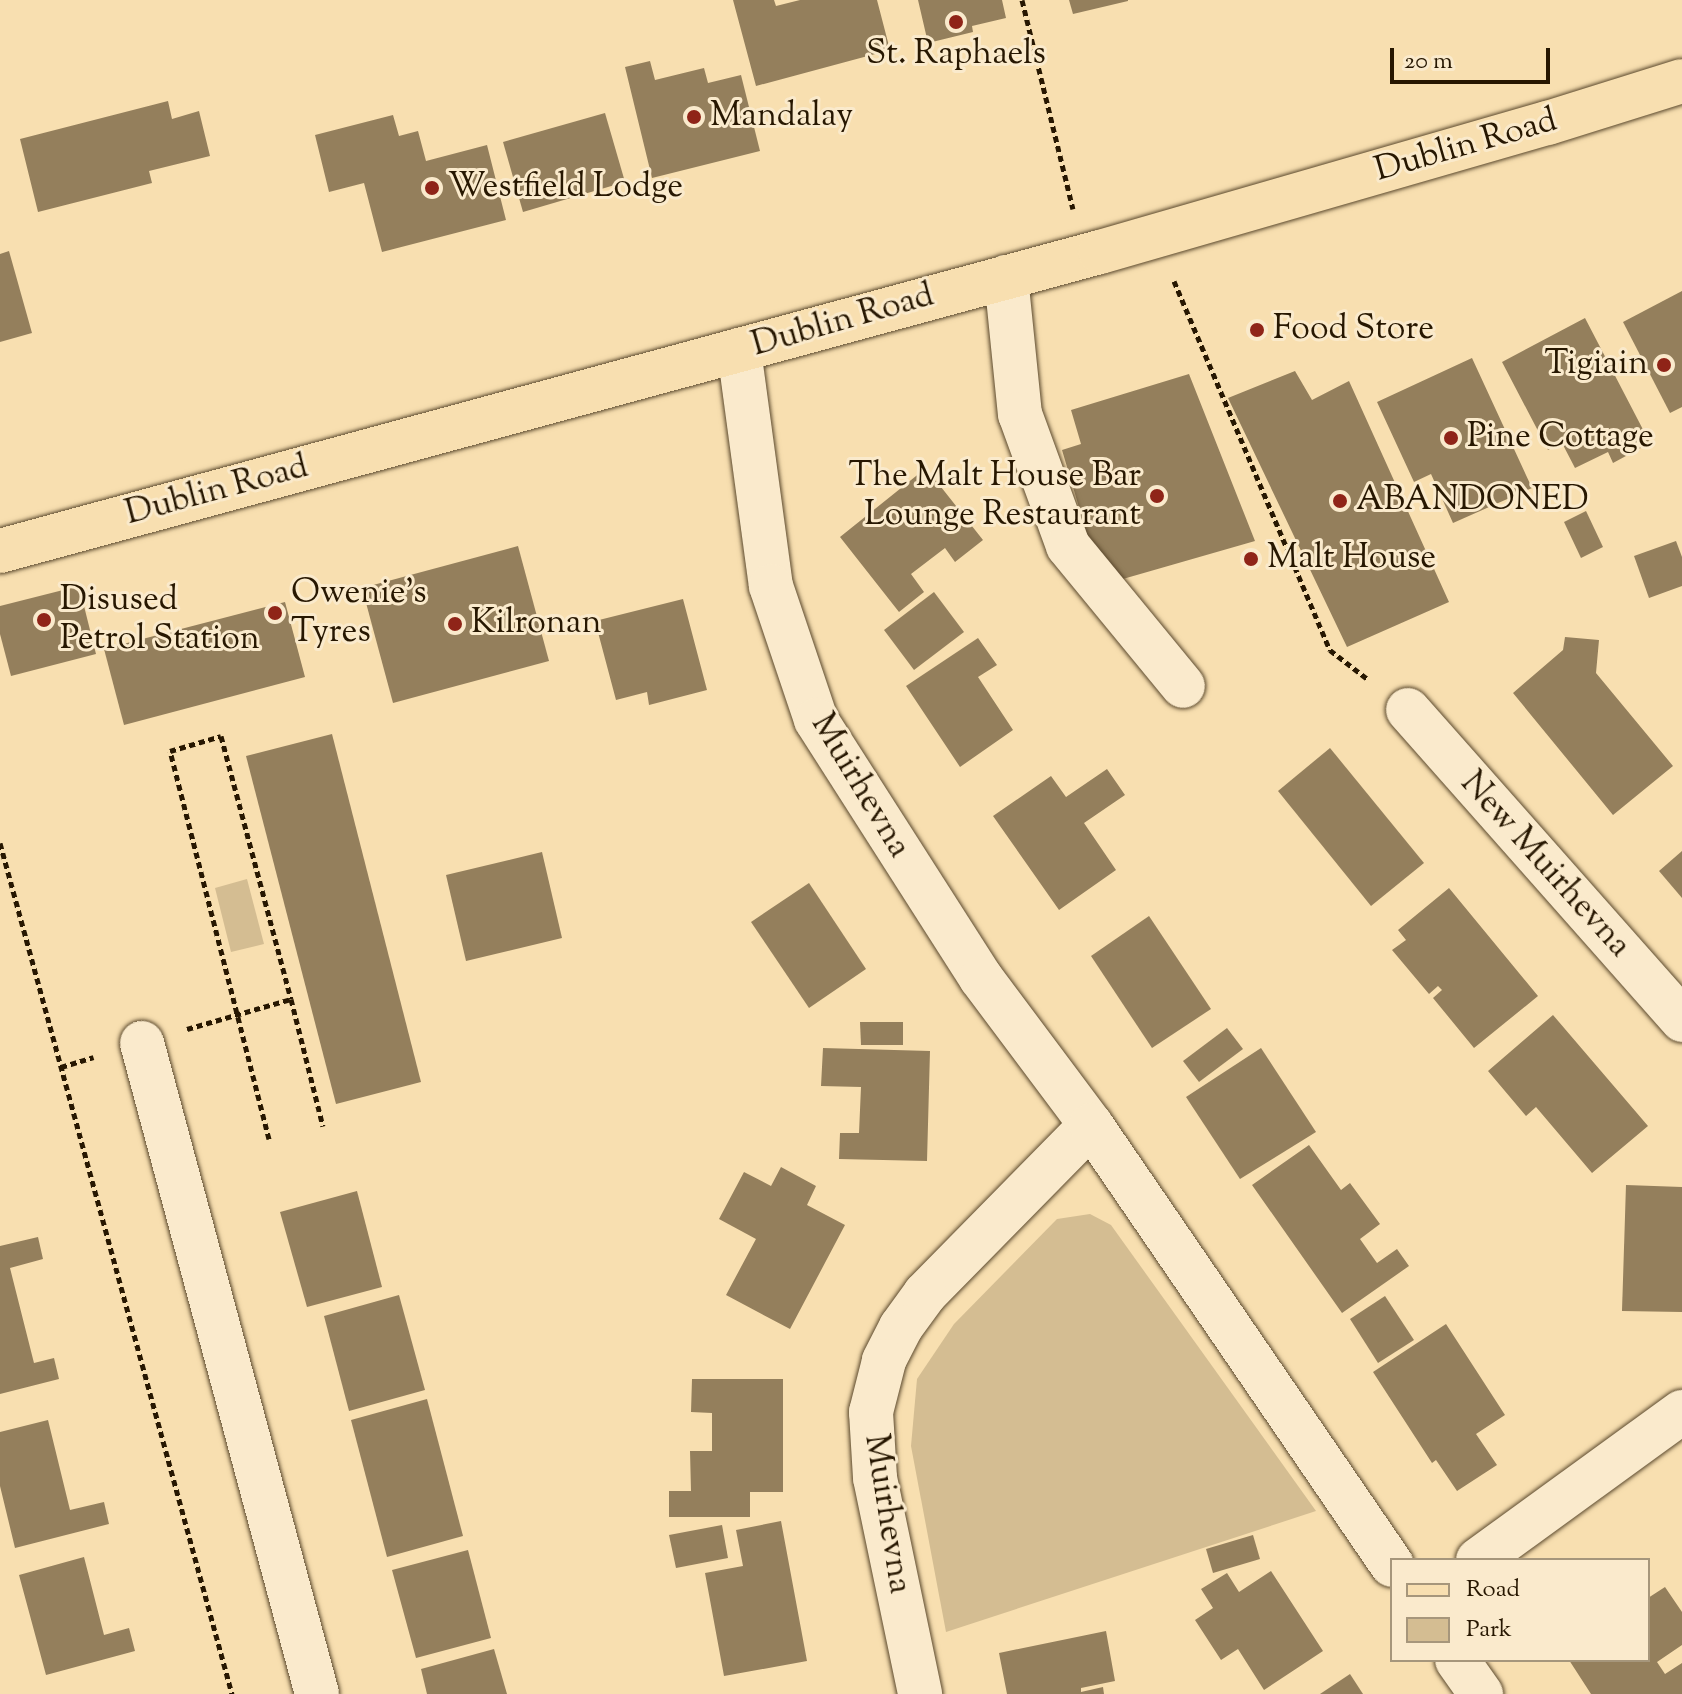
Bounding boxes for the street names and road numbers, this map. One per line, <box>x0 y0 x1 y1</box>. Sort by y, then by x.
street label: Dublin Road <box>1370 101 1562 191</box>
street label: Dublin Road <box>747 276 939 366</box>
street label: Dublin Road <box>121 447 313 535</box>
street label: Muirhevna <box>801 707 919 865</box>
street label: New Muirhevna <box>1451 764 1639 966</box>
street label: Muirhevna <box>854 1431 920 1597</box>

